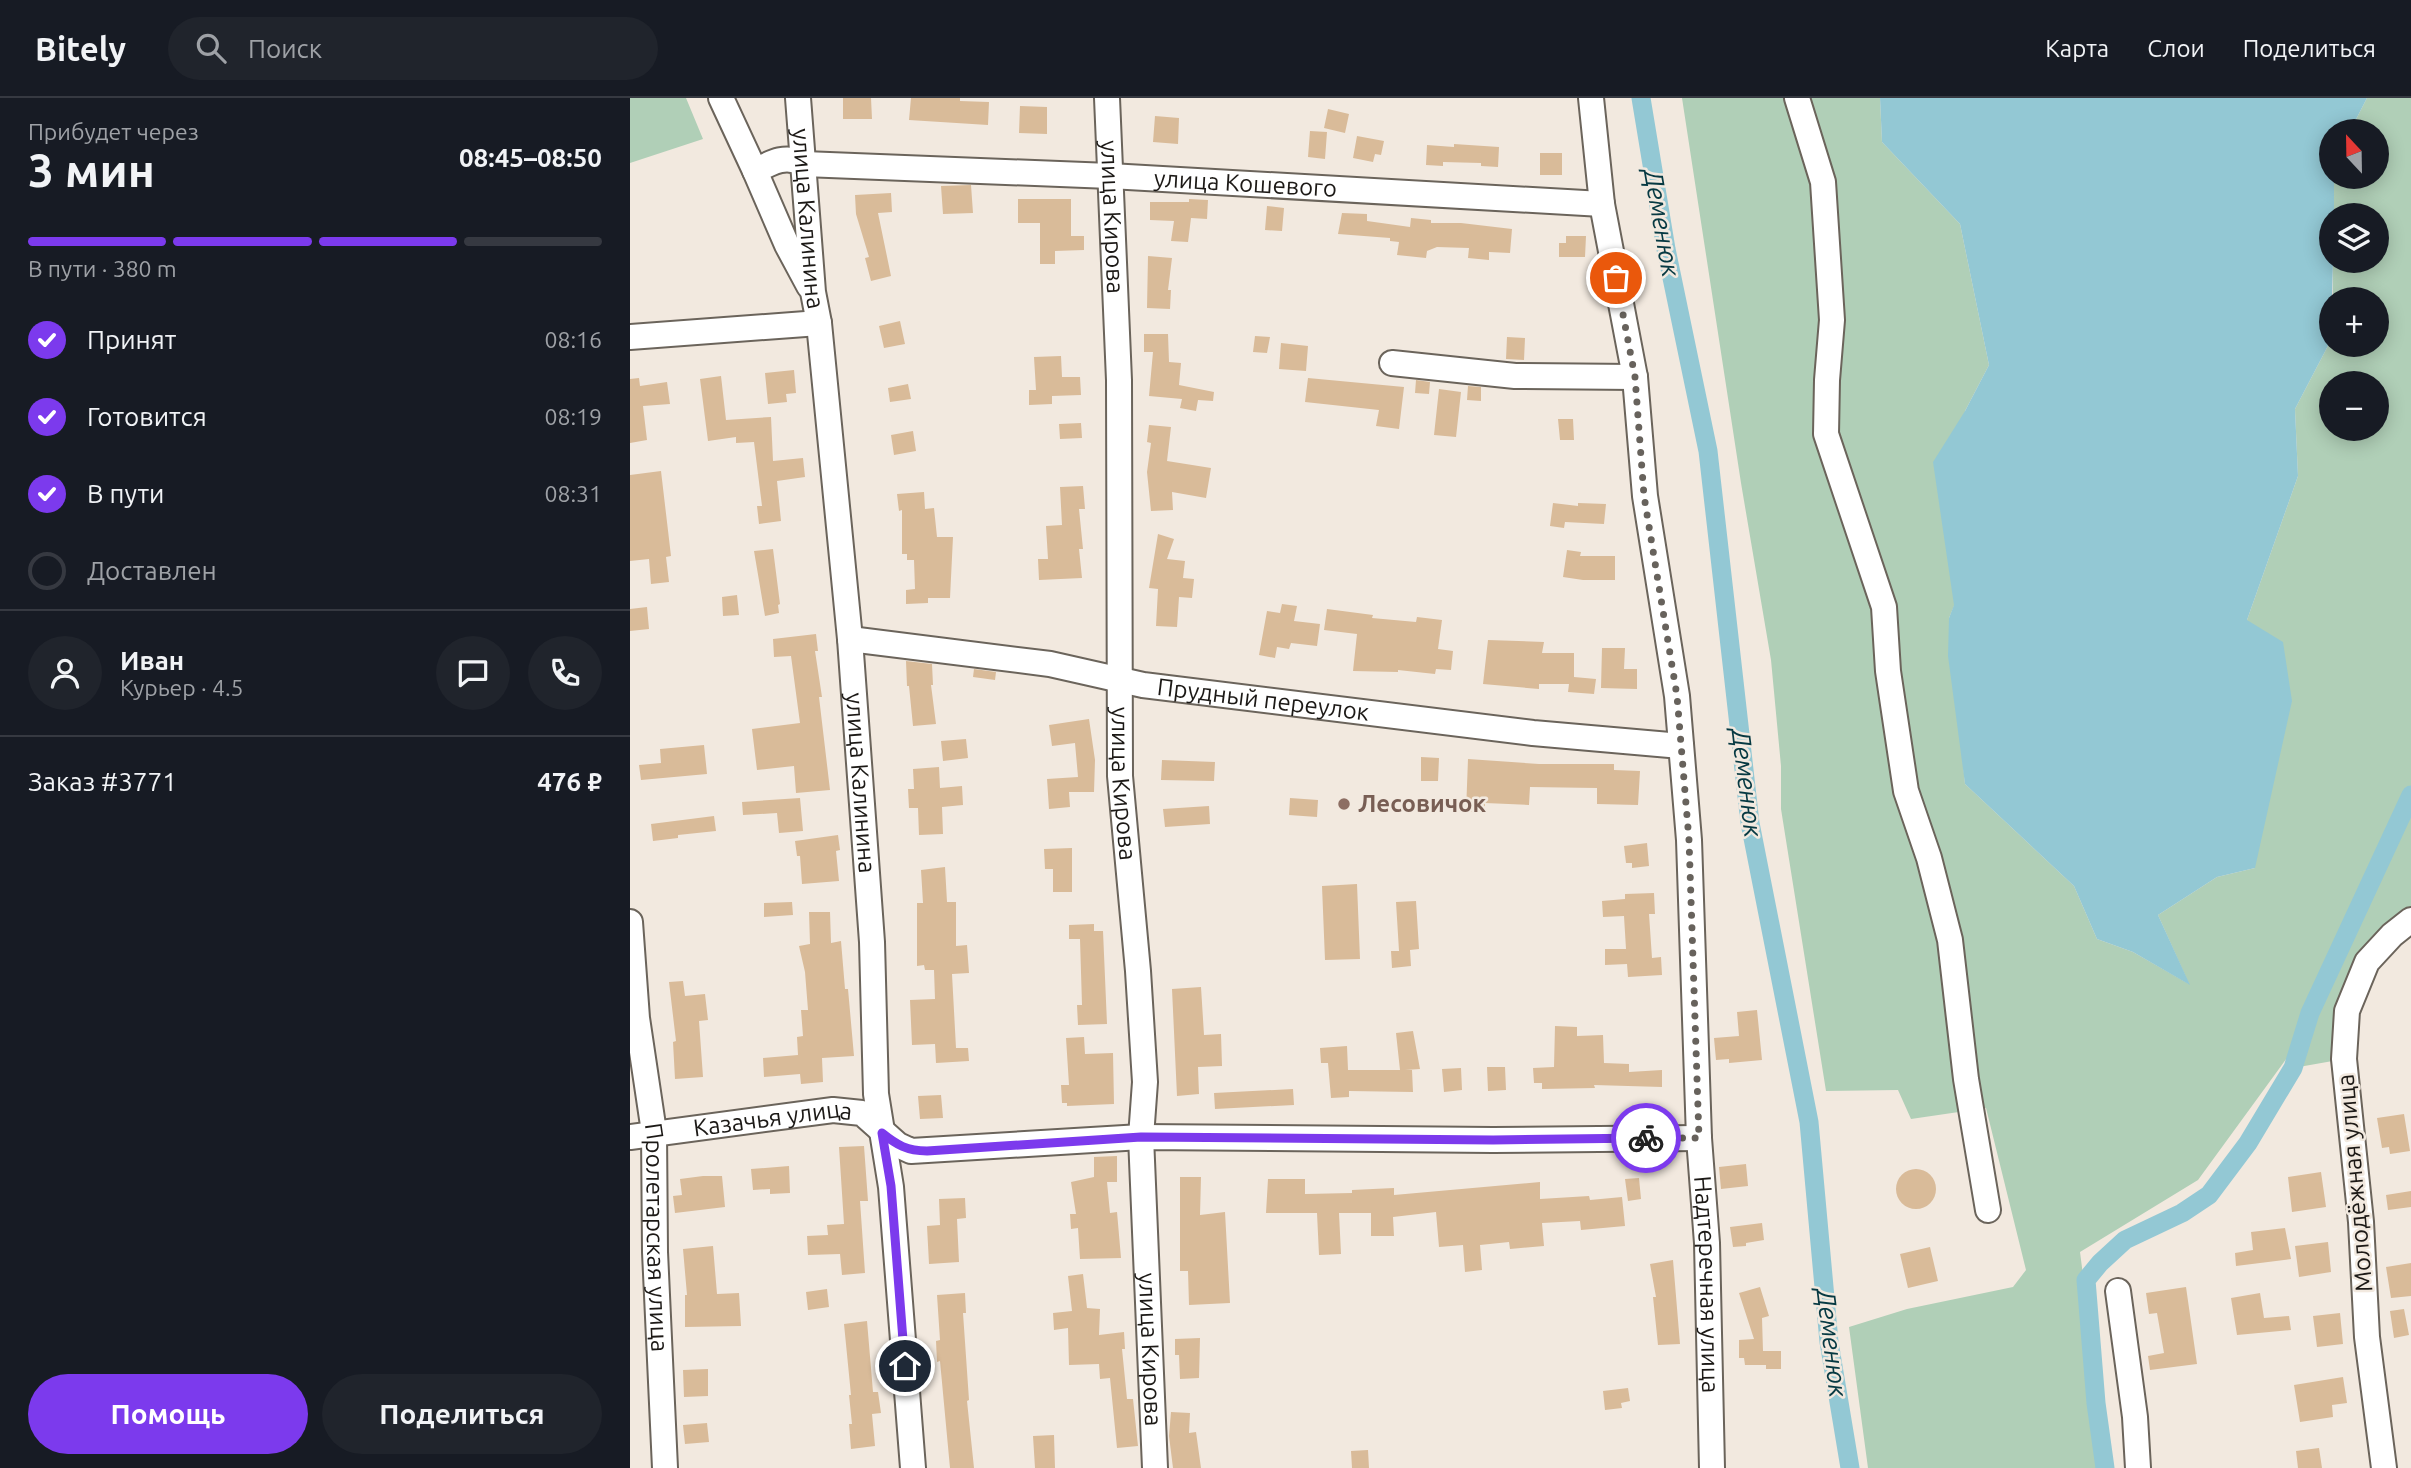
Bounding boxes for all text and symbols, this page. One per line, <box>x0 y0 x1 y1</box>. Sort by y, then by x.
search box <box>168 17 658 80</box>
icon: search <box>192 29 230 67</box>
text: Bitely <box>35 30 126 67</box>
text: Поиск <box>248 34 322 63</box>
text: Карта <box>2045 35 2109 62</box>
text: Слои <box>2147 35 2205 62</box>
text: Поделиться <box>2243 35 2376 62</box>
text: Прибудет через <box>28 119 199 144</box>
north arrow <box>2319 119 2389 189</box>
map controls <box>2319 119 2389 441</box>
street label: улица Калинина <box>787 127 830 311</box>
street label: улица Кирова <box>1096 139 1129 294</box>
text: 08:45–08:50 <box>459 143 602 172</box>
text: 3 мин <box>28 144 155 196</box>
water label: Деменюк <box>1638 164 1686 280</box>
street label: улица Кошевого <box>1153 165 1338 202</box>
button: layers <box>2319 203 2389 273</box>
pin <box>1586 248 1646 308</box>
text: В пути · 380 m <box>28 256 177 281</box>
icon: bag <box>1597 259 1635 297</box>
button: + <box>2319 287 2389 357</box>
icon: check <box>28 321 66 359</box>
text: Принят <box>87 325 176 354</box>
text: 08:16 <box>544 327 602 352</box>
button: − <box>2319 371 2389 441</box>
icon: check <box>28 398 66 436</box>
text: Готовится <box>87 402 207 431</box>
text: 08:19 <box>544 404 602 429</box>
icon: check <box>28 475 66 513</box>
text: В пути <box>87 479 164 508</box>
text: 08:31 <box>544 481 602 506</box>
text: Доставлен <box>87 556 217 585</box>
button: person <box>28 636 102 710</box>
button: chat <box>436 636 510 710</box>
button: phone <box>528 636 602 710</box>
text: Иван <box>120 646 184 675</box>
street label: Прудный переулок <box>1156 673 1371 726</box>
text: Курьер · 4.5 <box>120 675 244 700</box>
street label: улица Калинина <box>841 692 881 874</box>
street label: улица Кирова <box>1107 707 1142 861</box>
water label: Деменюк <box>1726 724 1769 839</box>
text: Заказ #3771 <box>28 767 177 796</box>
text: 476 ₽ <box>537 767 602 796</box>
place label: Лесовичок <box>1358 790 1487 817</box>
marker: Лесовичок <box>1336 796 1352 812</box>
street label: Молодёжная улица <box>2332 1073 2377 1293</box>
street label: Казачья улица <box>692 1095 854 1141</box>
courier <box>1611 1103 1681 1173</box>
icon: bike <box>1627 1119 1665 1157</box>
street label: Пролетарская улица <box>640 1121 674 1352</box>
street label: Надтеречная улица <box>1689 1175 1724 1393</box>
street label: улица Кирова <box>1134 1272 1167 1427</box>
water label: Деменюк <box>1811 1284 1854 1399</box>
pin <box>875 1336 935 1396</box>
icon: home <box>886 1347 924 1385</box>
button: Помощь <box>28 1374 308 1454</box>
button: Поделиться <box>322 1374 602 1454</box>

